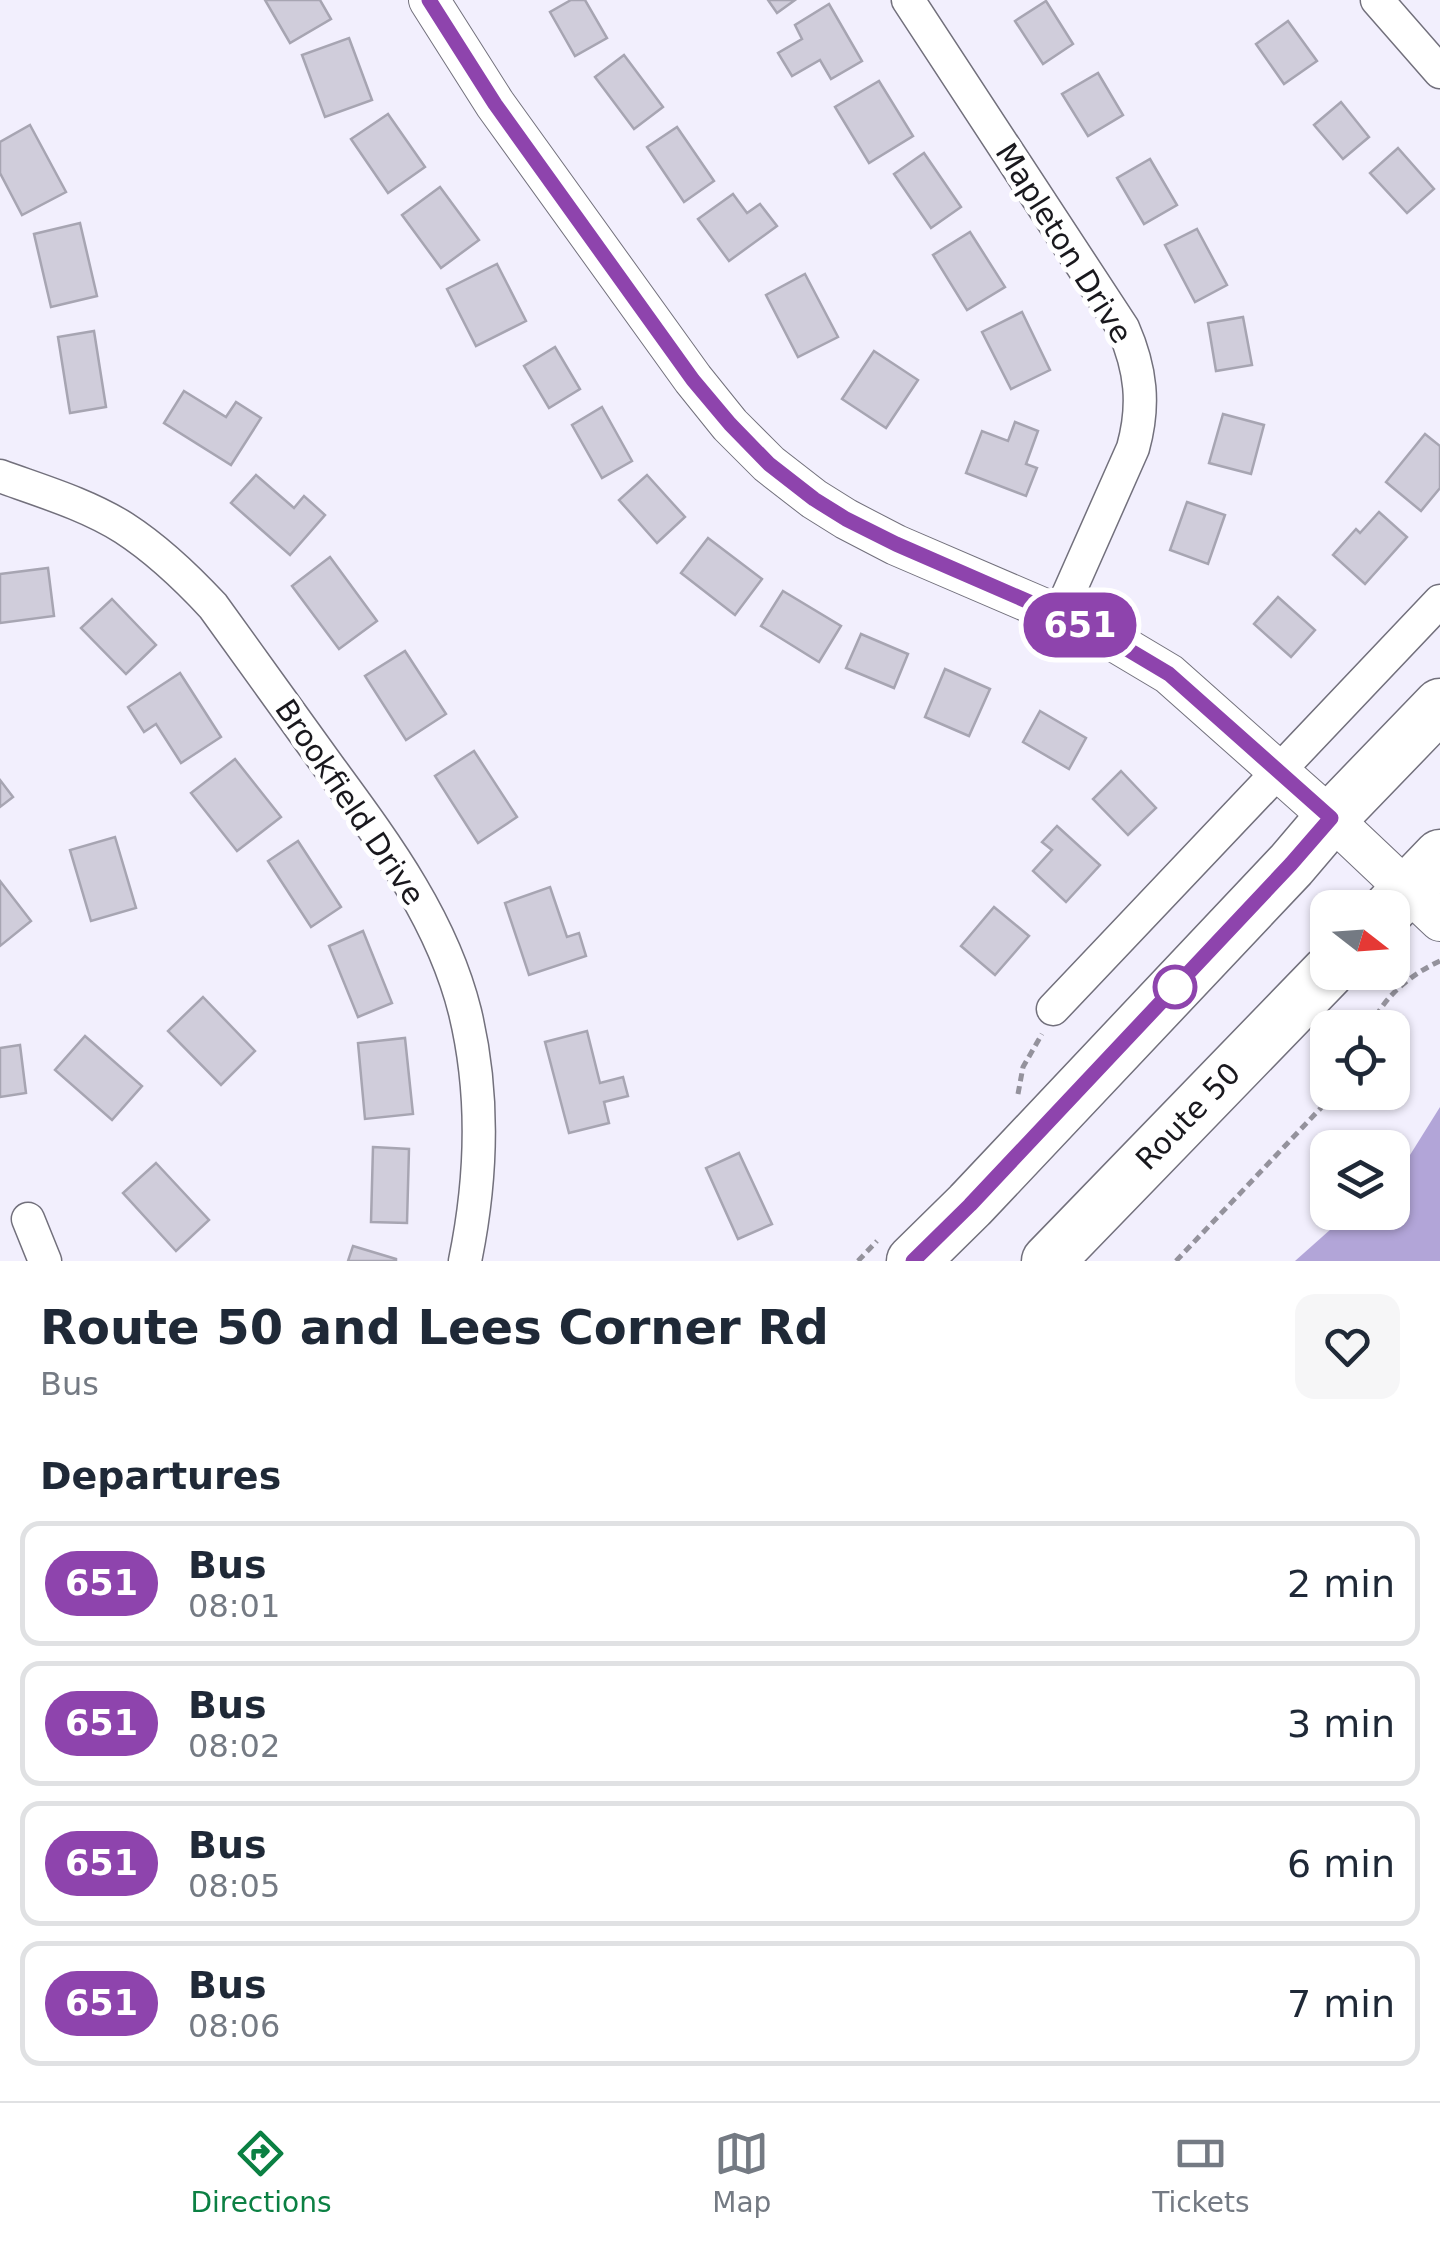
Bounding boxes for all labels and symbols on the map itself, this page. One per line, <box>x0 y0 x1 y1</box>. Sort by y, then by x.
street label: Mapleton Drive <box>989 137 1139 349</box>
line badge: 651 <box>1022 592 1138 658</box>
street label: Brookfield Drive <box>268 692 432 912</box>
north arrow <box>1310 890 1410 990</box>
unlabelled marker <box>1154 966 1196 1008</box>
street label: Route 50 <box>1129 1055 1247 1177</box>

